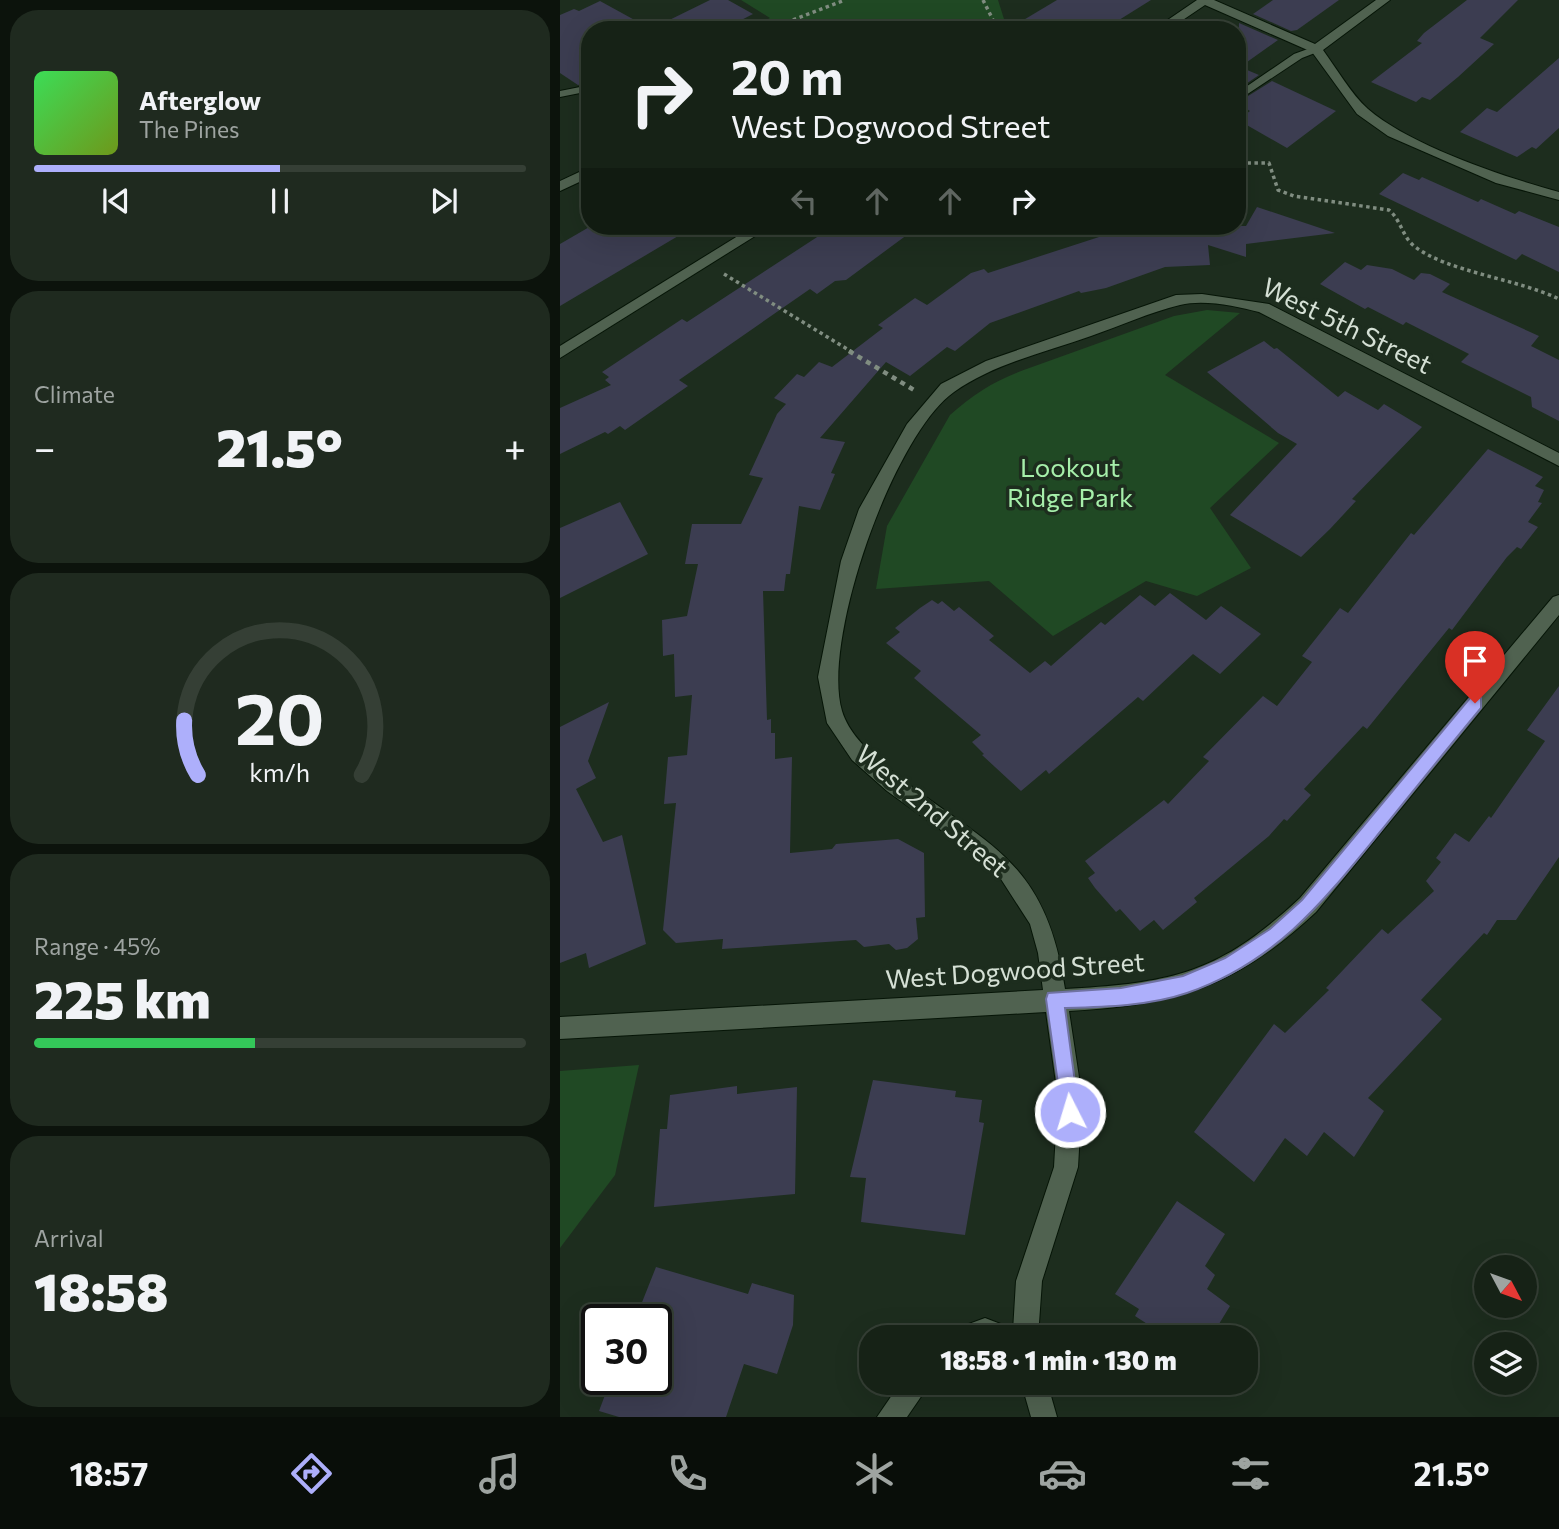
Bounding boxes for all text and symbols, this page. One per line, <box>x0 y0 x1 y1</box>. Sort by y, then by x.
text: 20 m <box>731 45 843 105</box>
icon: right <box>616 49 707 140</box>
text: Afterglow <box>139 84 261 115</box>
text: West Dogwood Street <box>731 105 1050 145</box>
text: The Pines <box>139 115 240 143</box>
icon: previous <box>97 182 135 220</box>
icon: pause <box>261 182 299 220</box>
icon: next <box>425 182 463 220</box>
icon: left <box>785 182 823 220</box>
icon: ahead <box>858 182 896 220</box>
icon: ahead <box>931 182 969 220</box>
icon: right <box>1004 182 1042 220</box>
street label: West 5th Street <box>1258 270 1437 379</box>
text: Climate <box>34 380 115 408</box>
text: 21.5° <box>216 414 343 478</box>
text: − <box>34 423 56 470</box>
text: + <box>504 423 526 470</box>
park label: Lookout Ridge Park <box>1007 451 1133 512</box>
pin <box>1445 631 1505 703</box>
icon: arrive <box>1456 642 1494 680</box>
text: 20 <box>235 671 325 760</box>
street label: West 2nd Street <box>851 737 1015 882</box>
text: km/h <box>250 756 310 786</box>
text: Range · 45% <box>34 932 160 960</box>
street label: West Dogwood Street <box>884 945 1145 994</box>
text: 225 km <box>34 966 211 1030</box>
position arrow <box>1033 1075 1107 1149</box>
text: Arrival <box>34 1224 104 1252</box>
north arrow <box>1474 1255 1536 1318</box>
map controls <box>1474 1255 1537 1395</box>
text: 18:58 <box>34 1258 168 1322</box>
speed limit sign: 30 <box>581 1304 672 1395</box>
button: layers <box>1474 1332 1537 1395</box>
text: 18:58 · 1 min · 130 m <box>940 1344 1177 1375</box>
icon: directions <box>287 1449 336 1498</box>
icon: music <box>475 1449 524 1498</box>
icon: phone <box>663 1449 712 1498</box>
icon: climate <box>850 1449 899 1498</box>
icon: car <box>1038 1449 1087 1498</box>
icon: filters <box>1226 1449 1275 1498</box>
text: 18:57 <box>69 1453 148 1493</box>
text: 21.5° <box>1414 1453 1490 1493</box>

